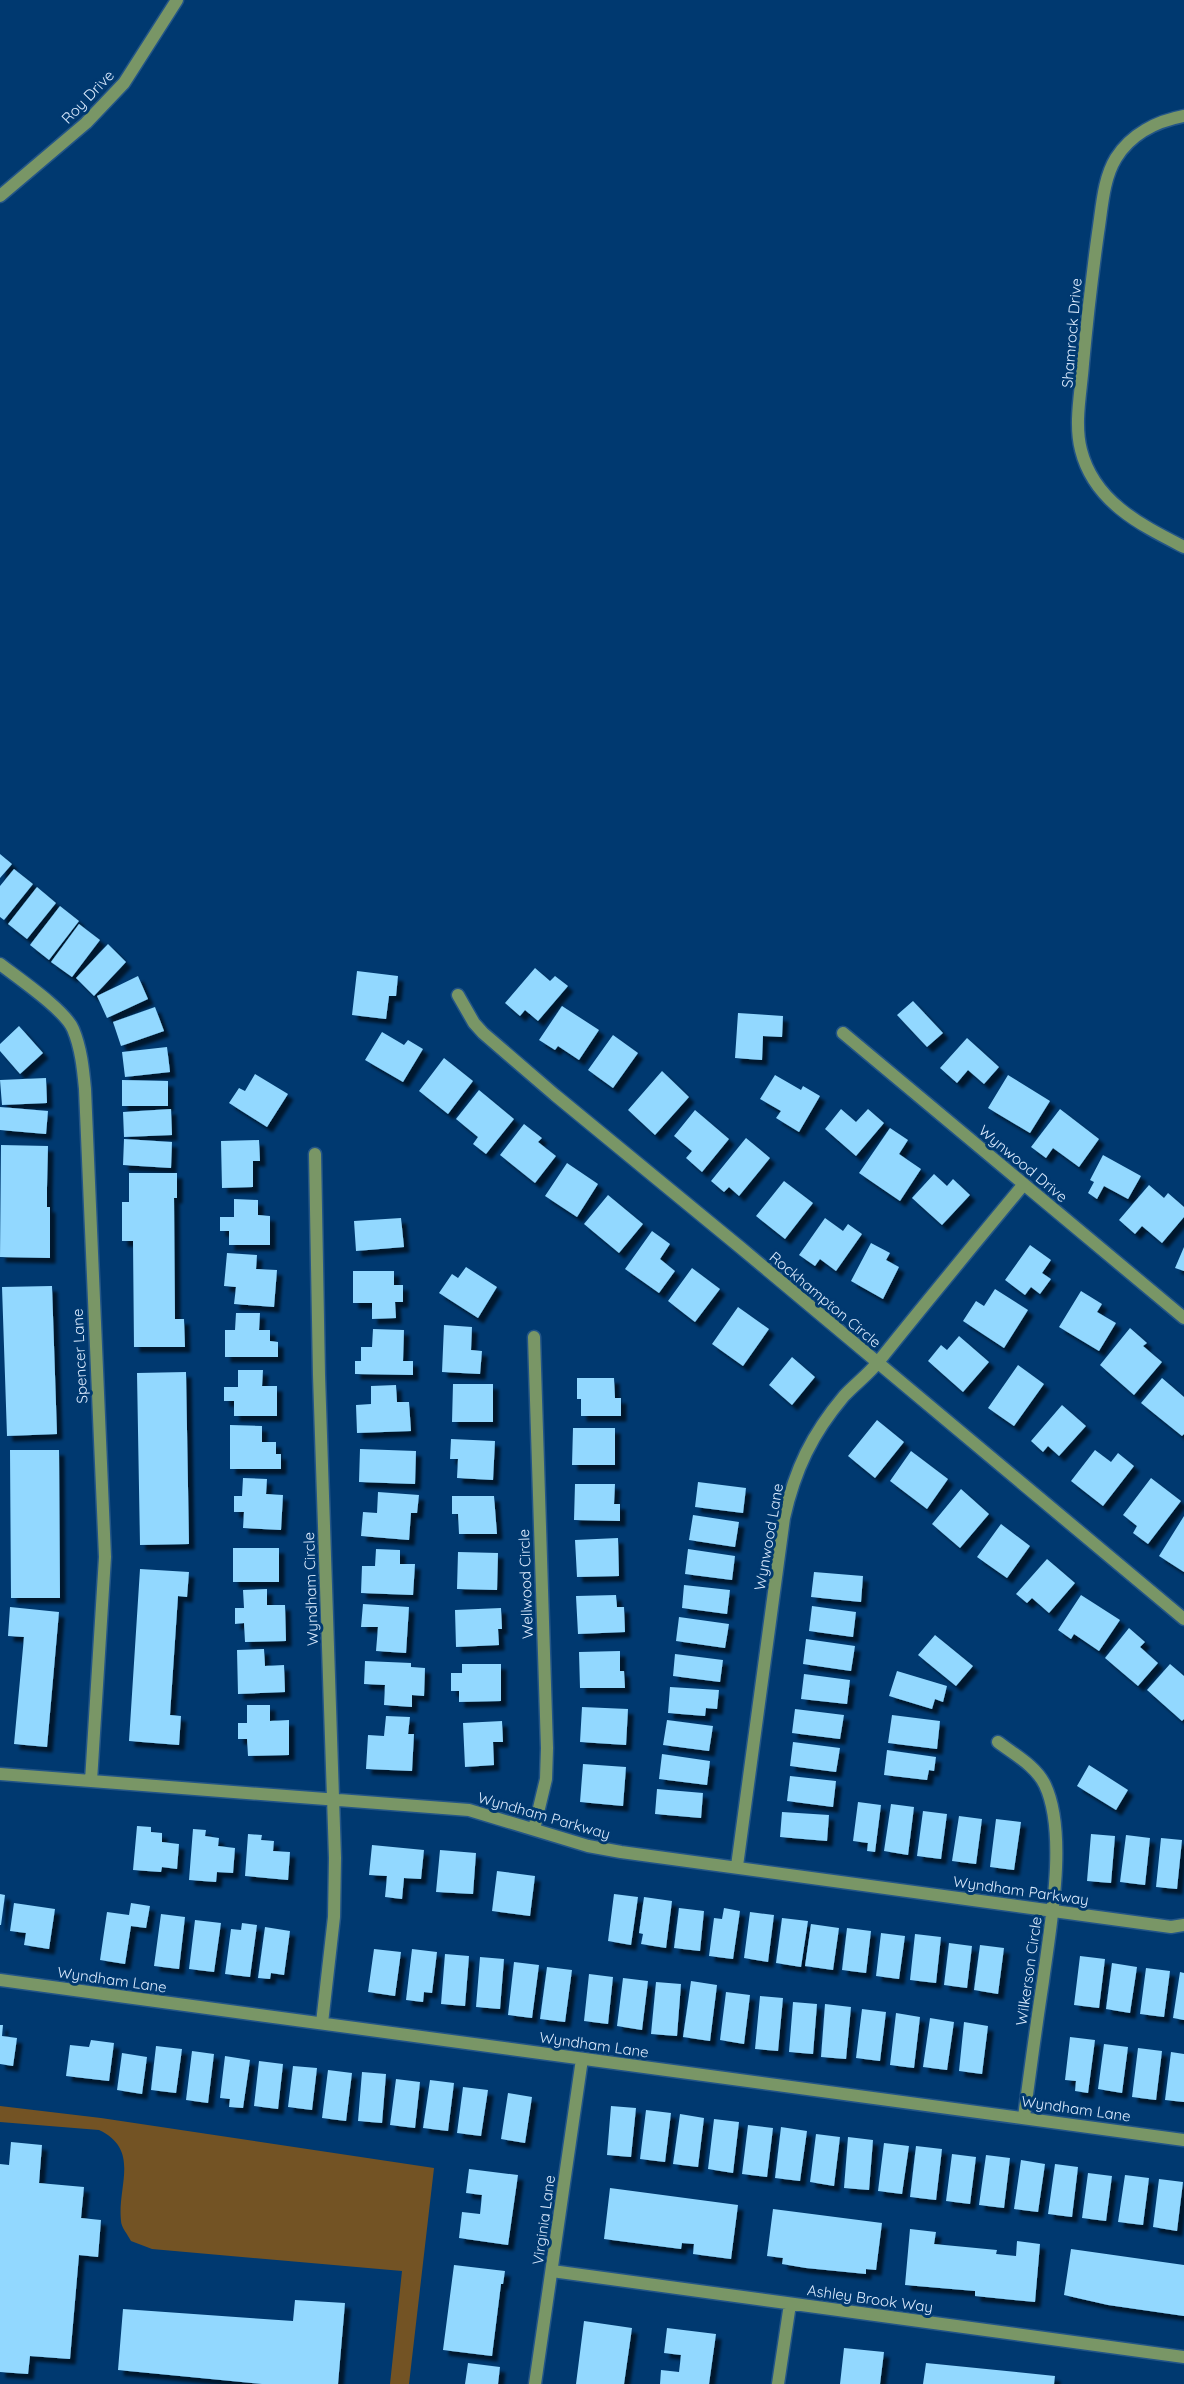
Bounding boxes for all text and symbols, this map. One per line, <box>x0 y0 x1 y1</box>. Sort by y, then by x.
street label: Roy Drive <box>57 66 118 128</box>
street label: Shamrock Drive <box>1057 277 1086 389</box>
street label: Wynwood Drive <box>975 1121 1072 1206</box>
street label: Rockhampton Circle <box>766 1247 885 1352</box>
street label: Spencer Lane <box>68 1308 91 1404</box>
street label: Wynwood Lane <box>750 1482 787 1592</box>
street label: Wellwood Circle <box>514 1529 537 1639</box>
street label: Wyndham Circle <box>299 1532 322 1646</box>
street label: Wyndham Parkway <box>476 1788 613 1844</box>
street label: Wyndham Parkway <box>952 1872 1090 1909</box>
street label: Wilkerson Circle <box>1011 1915 1046 2027</box>
street label: Wyndham Lane <box>56 1962 168 1997</box>
street label: Wyndham Lane <box>538 2027 650 2062</box>
street label: Wyndham Lane <box>1020 2091 1132 2126</box>
street label: Virginia Lane <box>528 2174 559 2266</box>
street label: Ashley Brook Way <box>806 2280 934 2317</box>

